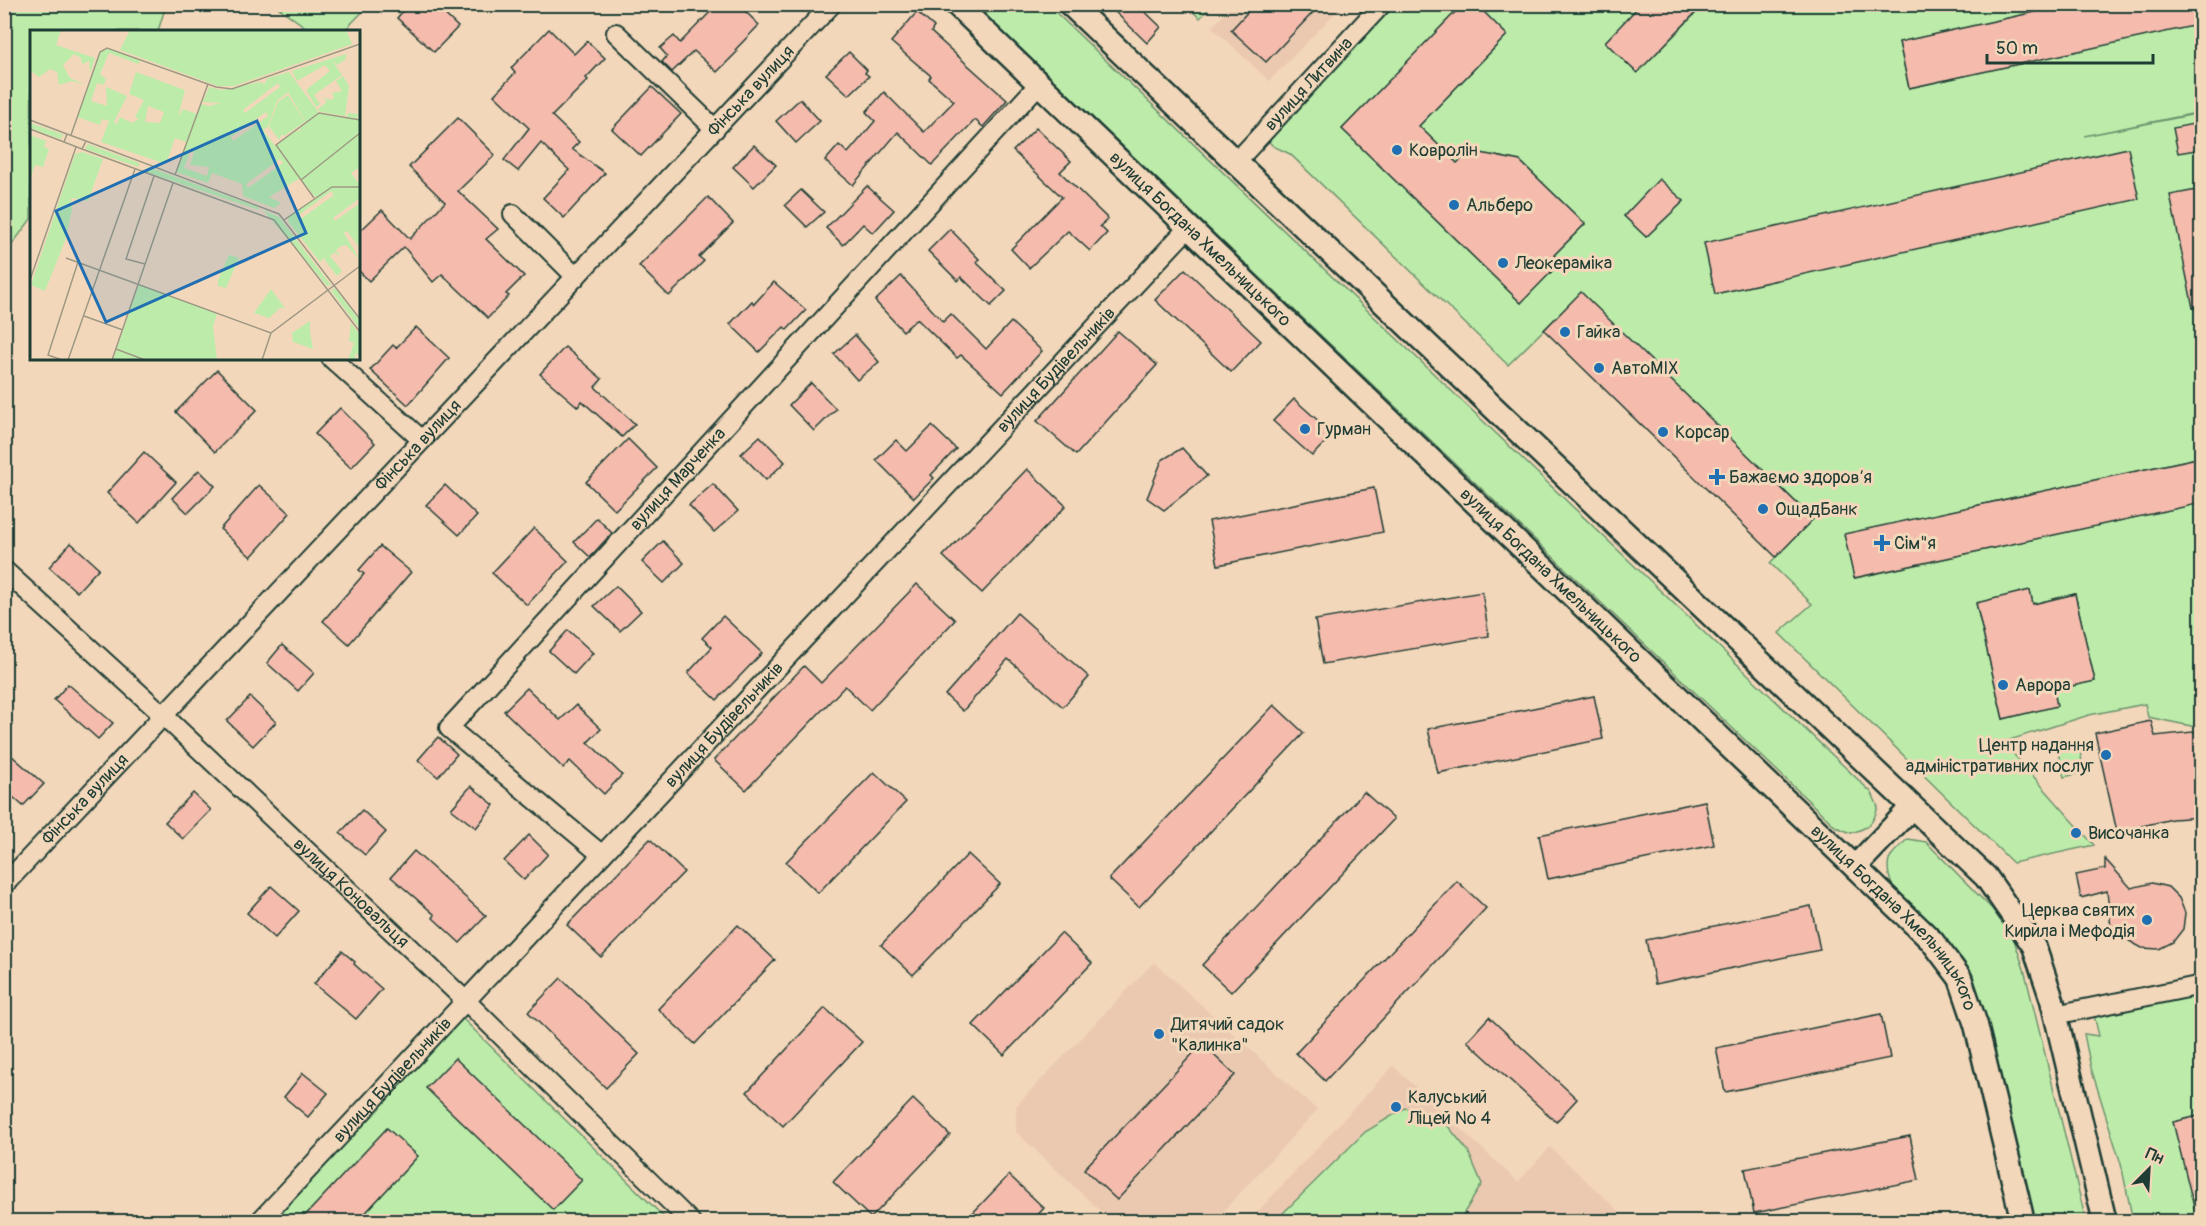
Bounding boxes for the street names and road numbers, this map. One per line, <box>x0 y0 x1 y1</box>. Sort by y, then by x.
street label: вулиця Литвина <box>1259 32 1357 135</box>
street label: Фінська вулиця <box>702 40 799 141</box>
street label: вулиця Богдана Хмельницького <box>1105 146 1297 332</box>
street label: вулиця Будівельників <box>991 302 1120 437</box>
street label: Фінська вулиця <box>369 394 466 495</box>
street label: вулиця Марченка <box>624 422 731 535</box>
street label: вулиця Богдана Хмельницького <box>1455 483 1647 668</box>
street label: вулиця Будівельників <box>660 657 788 792</box>
street label: Фінська вулиця <box>36 748 133 850</box>
street label: вулиця Богдана Хмельницького <box>1806 819 1982 1014</box>
street label: вулиця Коновальця <box>288 832 414 953</box>
street label: вулиця Будівельників <box>328 1012 457 1147</box>

